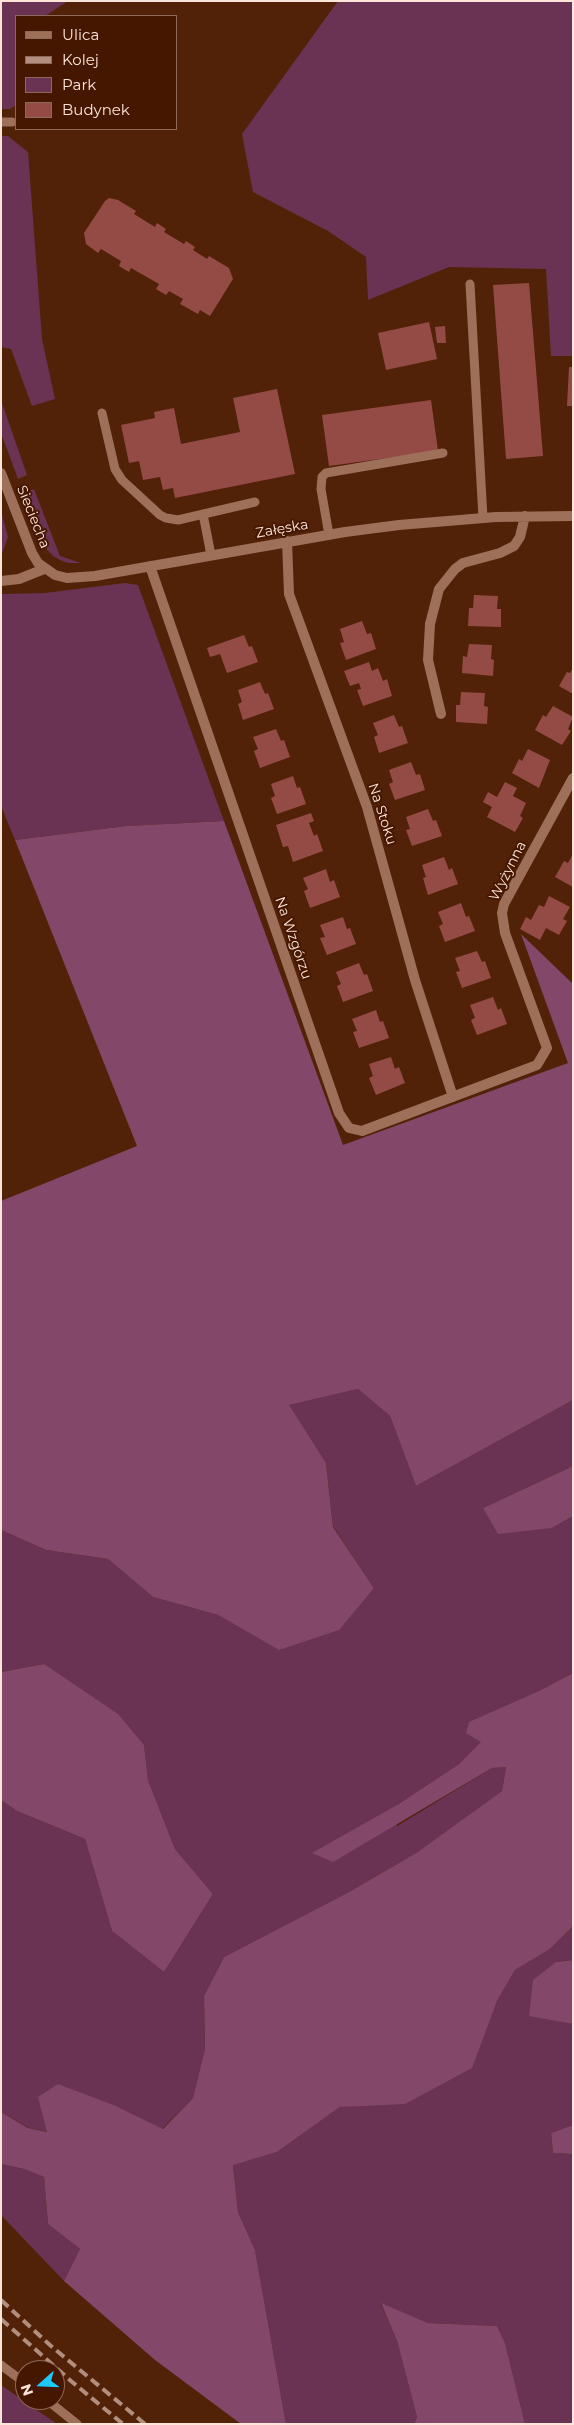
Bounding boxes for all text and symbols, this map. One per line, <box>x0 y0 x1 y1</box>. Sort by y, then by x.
legend <box>15 15 178 130</box>
text: Ulica <box>62 25 99 44</box>
text: Kolej <box>62 50 99 69</box>
text: Park <box>62 75 96 94</box>
text: Budynek <box>62 100 130 119</box>
street label: Sieciecha <box>13 483 53 551</box>
street label: Załęska <box>254 516 310 542</box>
street label: Na Stoku <box>364 781 400 847</box>
street label: Wyżynna <box>486 838 530 904</box>
street label: Na Wzgórzu <box>271 895 315 981</box>
north arrow <box>15 2360 65 2410</box>
text: N <box>16 2381 37 2398</box>

